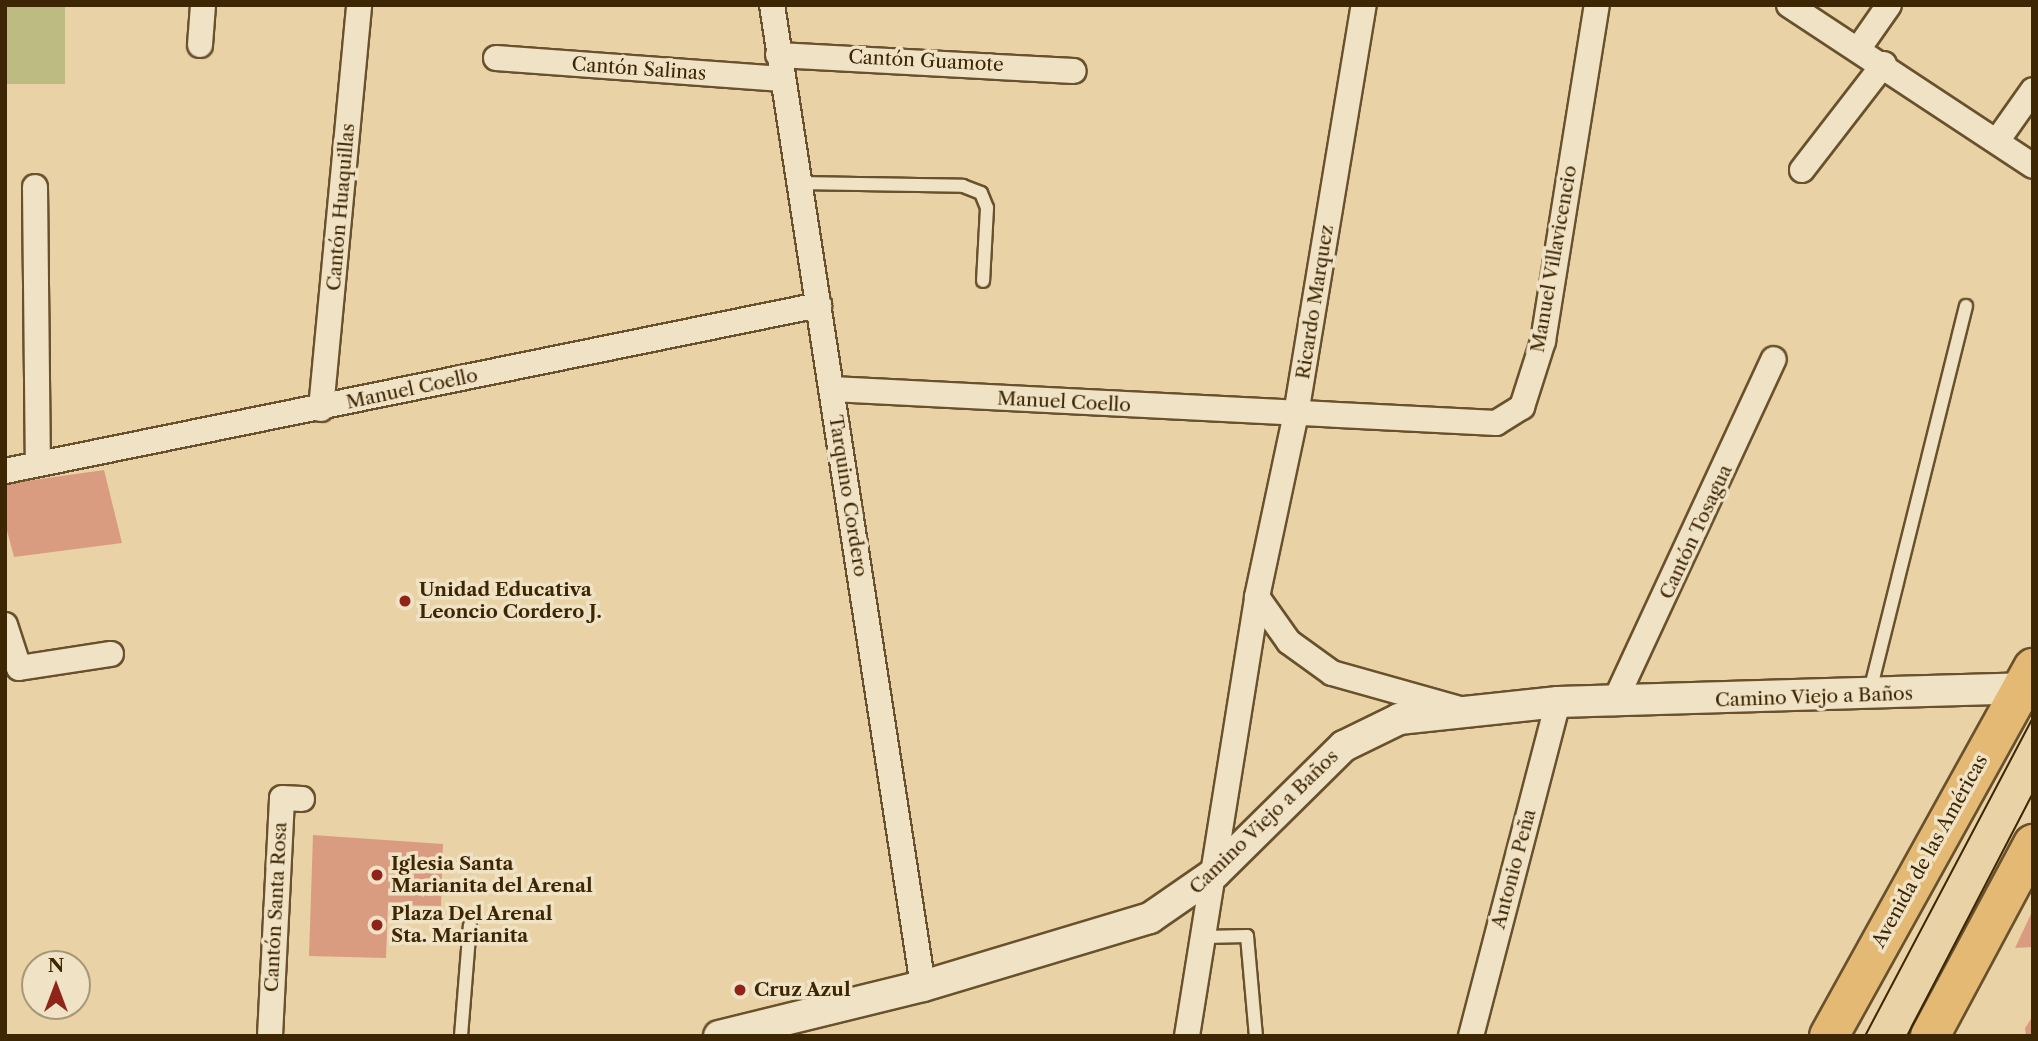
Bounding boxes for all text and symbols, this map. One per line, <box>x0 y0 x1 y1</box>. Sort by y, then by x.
street label: Cantón Guamote <box>848 46 1004 76</box>
street label: Cantón Salinas <box>571 53 707 85</box>
street label: Cantón Huaquillas <box>322 122 360 292</box>
street label: Manuel Villavicencio <box>1526 163 1582 355</box>
street label: Ricardo Marquez <box>1292 223 1338 381</box>
street label: Manuel Coello <box>344 364 480 414</box>
street label: Manuel Coello <box>997 387 1131 417</box>
street label: Tarquino Cordero <box>824 414 872 578</box>
street label: Cantón Tosagua <box>1655 461 1737 603</box>
place label: Unidad Educativa Leoncio Cordero J. <box>419 579 602 623</box>
marker: Unidad Educativa Leoncio Cordero J. <box>397 593 413 609</box>
street label: Camino Viejo a Baños <box>1714 682 1914 712</box>
street label: Camino Viejo a Baños <box>1185 745 1343 899</box>
street label: Avenida de las Américas <box>1867 750 1993 952</box>
street label: Antonio Peña <box>1487 807 1541 931</box>
street label: Cantón Santa Rosa <box>260 821 292 993</box>
place label: Iglesia Santa Marianita del Arenal <box>391 853 594 897</box>
marker: Iglesia Santa Marianita del Arenal <box>369 867 385 883</box>
place label: Plaza Del Arenal Sta. Marianita <box>391 903 553 947</box>
marker: Plaza Del Arenal Sta. Marianita <box>369 917 385 933</box>
north arrow <box>21 950 91 1020</box>
text: N <box>48 954 64 977</box>
place label: Cruz Azul <box>754 979 851 1001</box>
marker: Cruz Azul <box>732 982 748 998</box>

